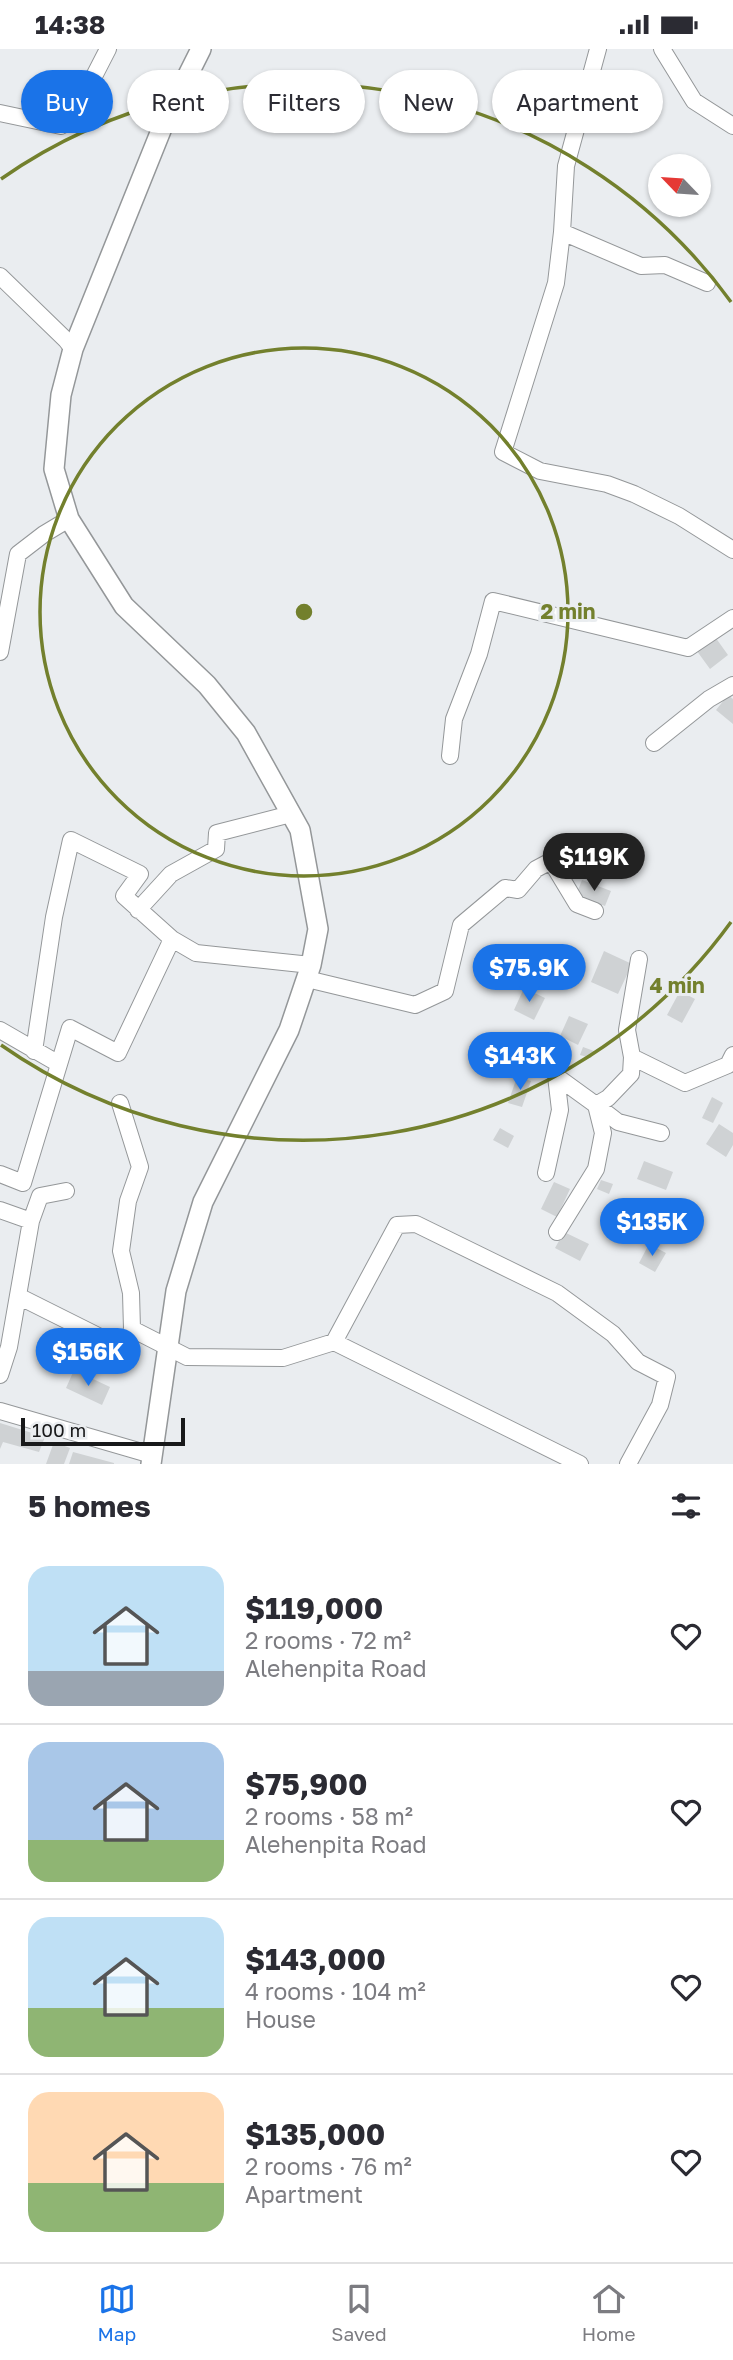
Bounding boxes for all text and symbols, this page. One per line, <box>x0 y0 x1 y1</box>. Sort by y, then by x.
text: 14:38 <box>35 9 105 40</box>
chip: Buy <box>21 70 113 133</box>
chip: Rent <box>127 70 229 133</box>
chip: Filters <box>243 70 365 133</box>
chip: New <box>379 70 478 133</box>
chip: Apartment <box>492 70 663 133</box>
north arrow <box>648 154 710 217</box>
map controls <box>648 154 711 217</box>
text: 2 min <box>541 598 595 624</box>
centre of rings <box>292 600 316 624</box>
pin: $119K <box>545 833 643 893</box>
text: $119K <box>559 842 629 870</box>
pin: $75.9K <box>472 944 586 1004</box>
text: $75.9K <box>489 953 569 981</box>
text: 4 min <box>649 972 705 998</box>
pin: $143K <box>471 1033 569 1092</box>
text: $143K <box>484 1041 556 1069</box>
pin: $135K <box>603 1199 701 1258</box>
text: $135K <box>616 1207 688 1235</box>
pin: $156K <box>39 1329 137 1388</box>
text: $156K <box>52 1337 124 1365</box>
scale bar <box>21 1415 186 1447</box>
text: 100 m <box>32 1418 86 1441</box>
icon: filters <box>667 1487 705 1525</box>
text: 5 homes <box>28 1488 151 1524</box>
text: $119,000 <box>245 1590 383 1626</box>
icon: home <box>84 1594 168 1678</box>
icon: heart <box>667 1617 705 1655</box>
text: 2 rooms · 72 m² <box>245 1626 411 1654</box>
text: Alehenpita Road <box>245 1654 427 1682</box>
text: $75,900 <box>245 1766 367 1802</box>
icon: home <box>84 1770 168 1854</box>
icon: heart <box>667 1793 705 1831</box>
text: 2 rooms · 58 m² <box>245 1802 413 1830</box>
text: Alehenpita Road <box>245 1830 427 1858</box>
text: $143,000 <box>245 1941 386 1977</box>
icon: home <box>84 1945 168 2029</box>
icon: heart <box>667 1968 705 2006</box>
text: 4 rooms · 104 m² <box>245 1977 426 2005</box>
text: House <box>245 2005 316 2033</box>
text: $135,000 <box>245 2116 385 2152</box>
icon: home <box>84 2120 168 2204</box>
icon: heart <box>667 2143 705 2181</box>
text: 2 rooms · 76 m² <box>245 2152 412 2180</box>
text: Apartment <box>245 2180 363 2208</box>
tab: Map <box>98 2280 136 2345</box>
tab: Saved <box>331 2280 387 2345</box>
tab: Home <box>582 2280 635 2345</box>

